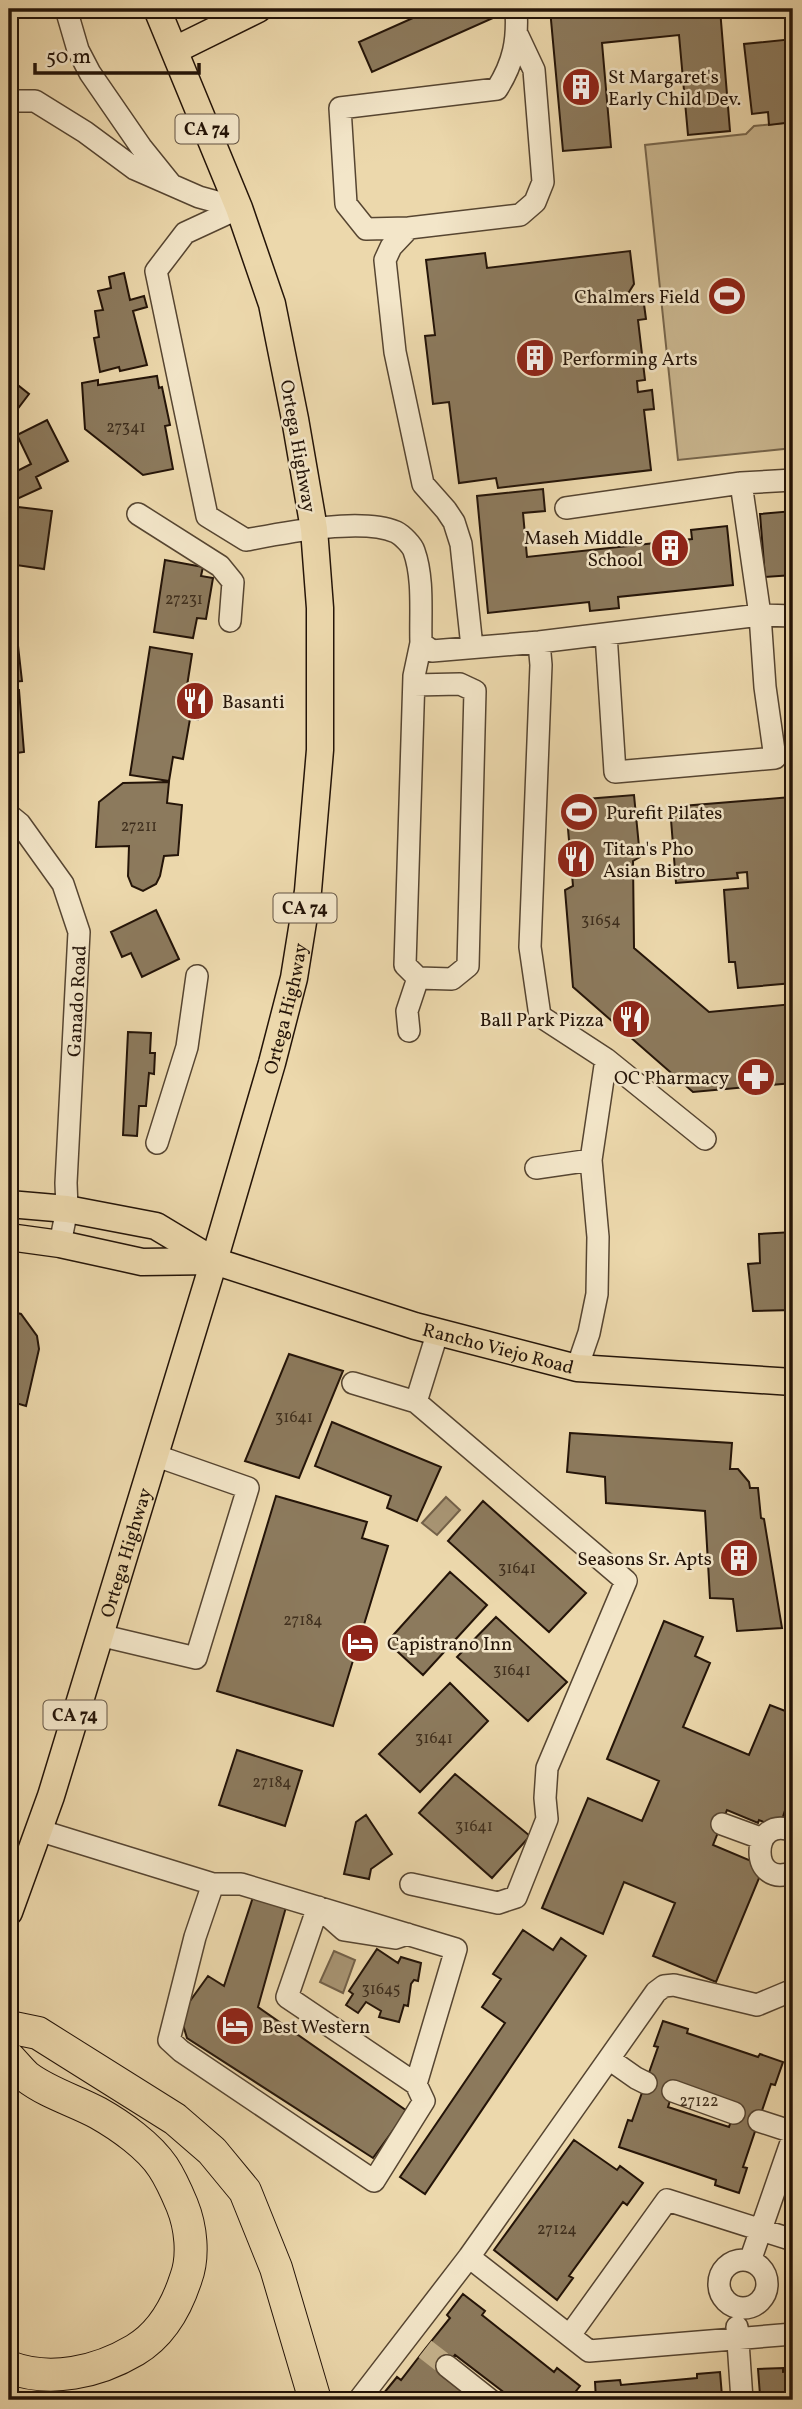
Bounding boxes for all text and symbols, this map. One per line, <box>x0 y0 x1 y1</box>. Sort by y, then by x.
scale bar <box>35 32 200 76</box>
text: 50 m <box>46 43 91 72</box>
place label: St Margaret's Early Child Dev. <box>608 65 741 113</box>
building icon: St Margaret's Early Child Dev. <box>560 66 602 108</box>
road number: CA 74 <box>176 114 238 144</box>
sports icon: Chalmers Field <box>706 275 748 317</box>
place label: Chalmers Field <box>574 285 700 311</box>
building icon: Performing Arts <box>514 337 556 379</box>
place label: Performing Arts <box>562 347 698 373</box>
street label: Ortega Highway <box>273 378 322 515</box>
house number: 27341 <box>106 417 146 439</box>
place label: Maseh Middle School <box>524 526 643 574</box>
building icon: Maseh Middle School <box>649 527 691 569</box>
house number: 27231 <box>165 589 203 611</box>
restaurant icon: Basanti <box>174 680 216 722</box>
place label: Basanti <box>222 690 285 716</box>
sports icon: Purefit Pilates <box>558 791 600 833</box>
place label: Purefit Pilates <box>606 801 722 827</box>
house number: 27211 <box>121 816 157 838</box>
place label: Titan's Pho Asian Bistro <box>603 837 705 885</box>
restaurant icon: Titan's Pho Asian Bistro <box>555 838 597 880</box>
road number: CA 74 <box>274 894 336 923</box>
house number: 31654 <box>581 910 621 932</box>
street label: Ortega Highway <box>258 941 314 1078</box>
street label: Ganado Road <box>62 945 94 1058</box>
restaurant icon: Ball Park Pizza <box>610 998 652 1040</box>
place label: Ball Park Pizza <box>480 1008 604 1034</box>
pharmacy icon: OC Pharmacy <box>735 1056 777 1098</box>
place label: OC Pharmacy <box>614 1066 729 1092</box>
street label: Rancho Viejo Road <box>419 1317 576 1382</box>
house number: 31641 <box>275 1407 313 1429</box>
street label: Ortega Highway <box>95 1485 159 1621</box>
building icon: Seasons Sr. Apts <box>718 1537 760 1579</box>
place label: Seasons Sr. Apts <box>577 1547 712 1573</box>
house number: 31641 <box>498 1558 536 1580</box>
house number: 27184 <box>283 1610 323 1632</box>
hotel icon: Capistrano Inn <box>339 1622 381 1664</box>
place label: Capistrano Inn <box>387 1632 512 1658</box>
house number: 31641 <box>493 1660 531 1682</box>
road number: CA 74 <box>43 1700 106 1730</box>
house number: 31641 <box>415 1728 453 1750</box>
house number: 27184 <box>252 1772 292 1794</box>
house number: 31641 <box>455 1816 493 1838</box>
house number: 31645 <box>362 1979 400 2001</box>
hotel icon: Best Western <box>214 2005 256 2047</box>
place label: Best Western <box>262 2015 370 2041</box>
house number: 27122 <box>679 2091 719 2113</box>
house number: 27124 <box>537 2219 577 2241</box>

